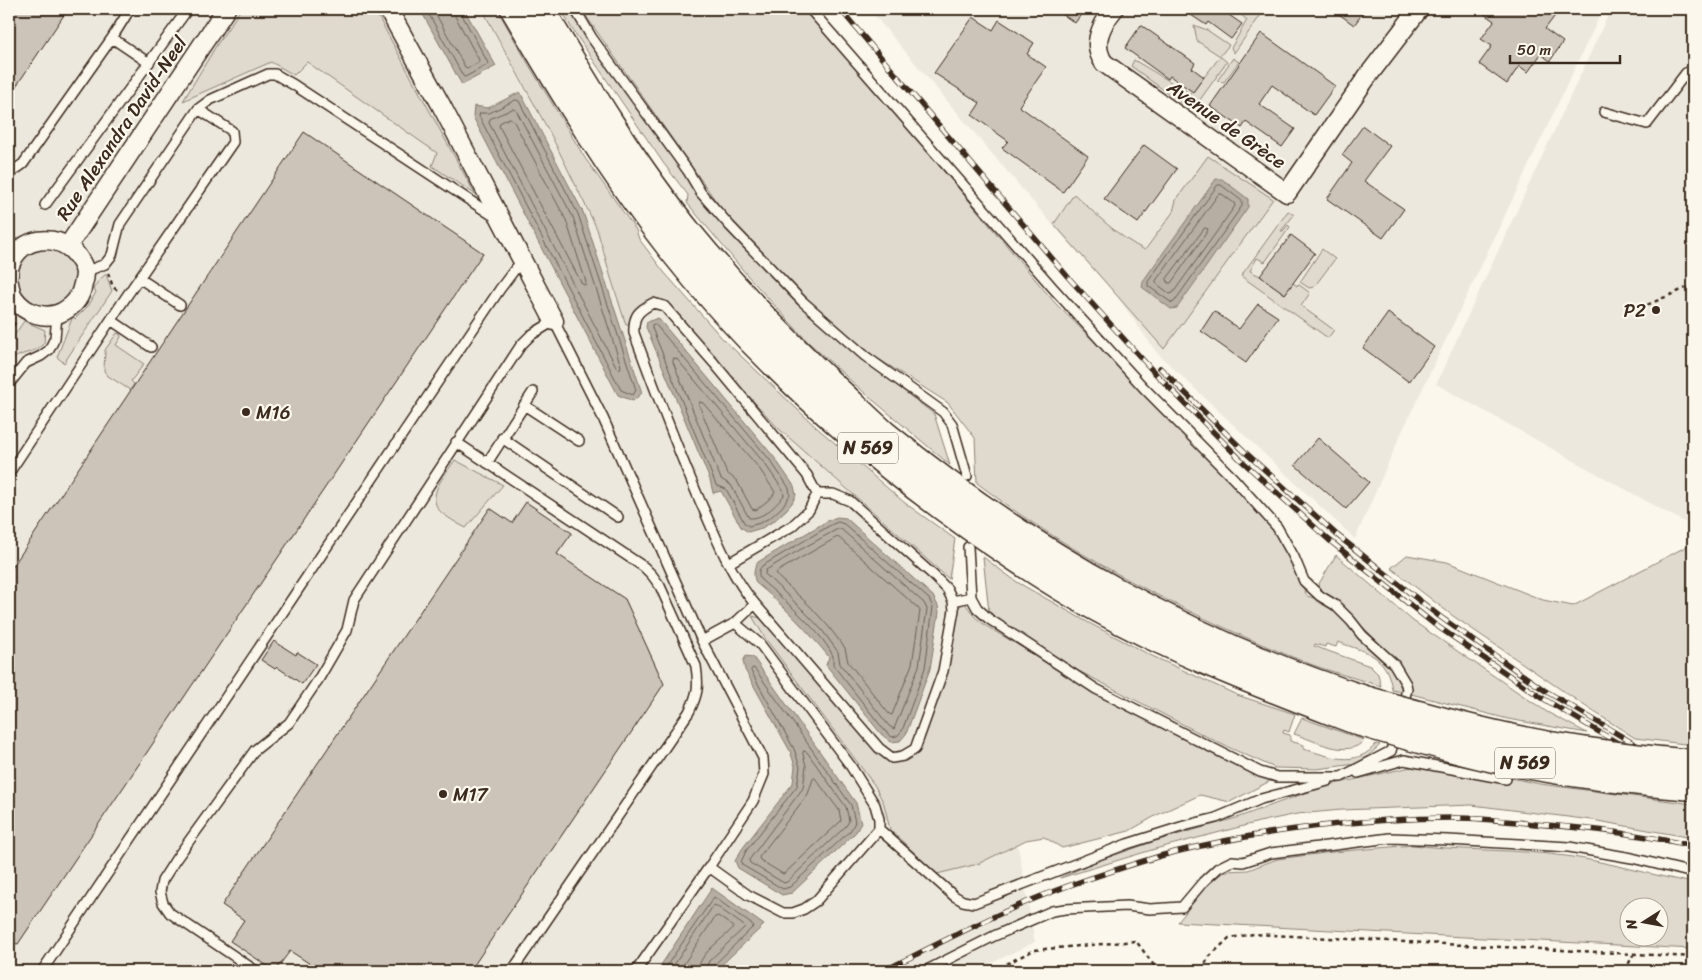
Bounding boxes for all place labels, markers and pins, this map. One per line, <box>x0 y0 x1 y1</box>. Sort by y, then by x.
place label: P2 <box>1624 294 1646 327</box>
marker: P2 <box>1650 304 1662 316</box>
place label: M16 <box>256 396 290 429</box>
marker: M16 <box>240 406 252 418</box>
place label: M17 <box>453 778 489 811</box>
marker: M17 <box>437 788 449 800</box>

